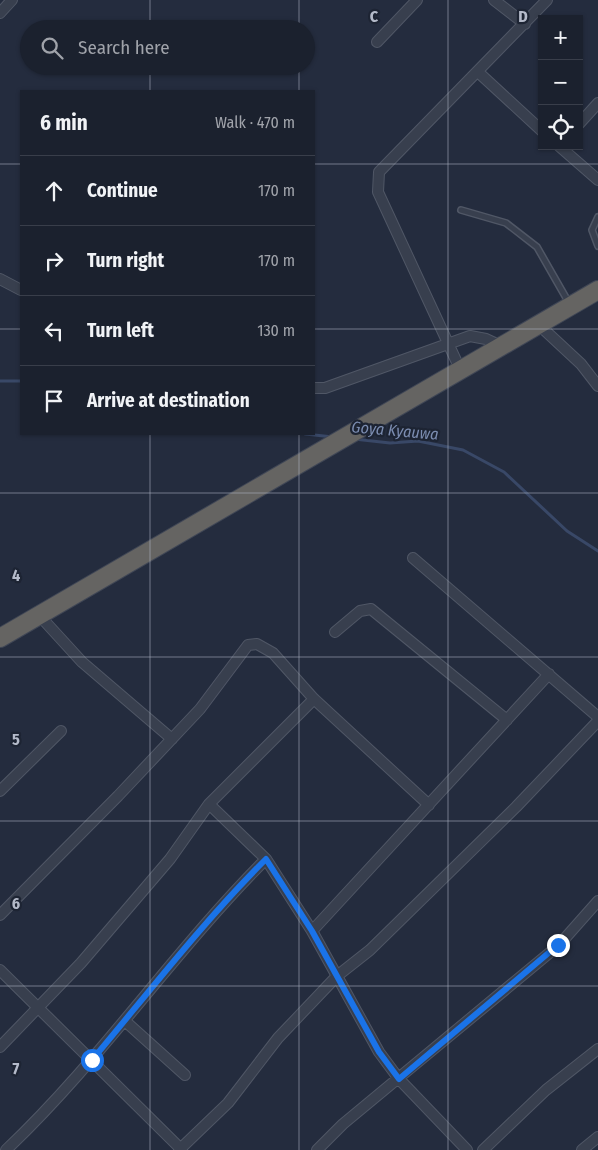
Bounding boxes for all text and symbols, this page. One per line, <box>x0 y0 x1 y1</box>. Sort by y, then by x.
text: C <box>370 7 379 26</box>
text: D <box>518 7 528 26</box>
map controls <box>538 15 583 150</box>
button: + <box>538 15 583 60</box>
search box <box>20 20 315 75</box>
icon: search <box>38 34 66 62</box>
text: Search here <box>78 36 170 59</box>
button: − <box>538 60 583 105</box>
button: locate <box>538 105 583 150</box>
text: 6 min <box>40 110 88 136</box>
text: Walk · 470 m <box>215 113 295 132</box>
icon: ahead <box>40 177 68 205</box>
text: Continue <box>87 179 158 202</box>
text: 170 m <box>258 181 295 200</box>
icon: right <box>40 247 68 275</box>
text: Turn right <box>87 249 164 272</box>
text: 170 m <box>258 251 295 270</box>
icon: left <box>40 317 68 345</box>
text: Turn left <box>87 319 154 342</box>
text: 130 m <box>257 321 295 340</box>
icon: arrive <box>40 387 68 415</box>
text: Arrive at destination <box>87 389 250 412</box>
water label: Goya Kyauwa <box>351 417 439 444</box>
text: 4 <box>12 566 20 585</box>
text: 5 <box>12 730 20 749</box>
text: 6 <box>12 894 20 913</box>
route end <box>547 934 570 957</box>
route start <box>81 1049 104 1072</box>
text: 7 <box>13 1059 20 1078</box>

